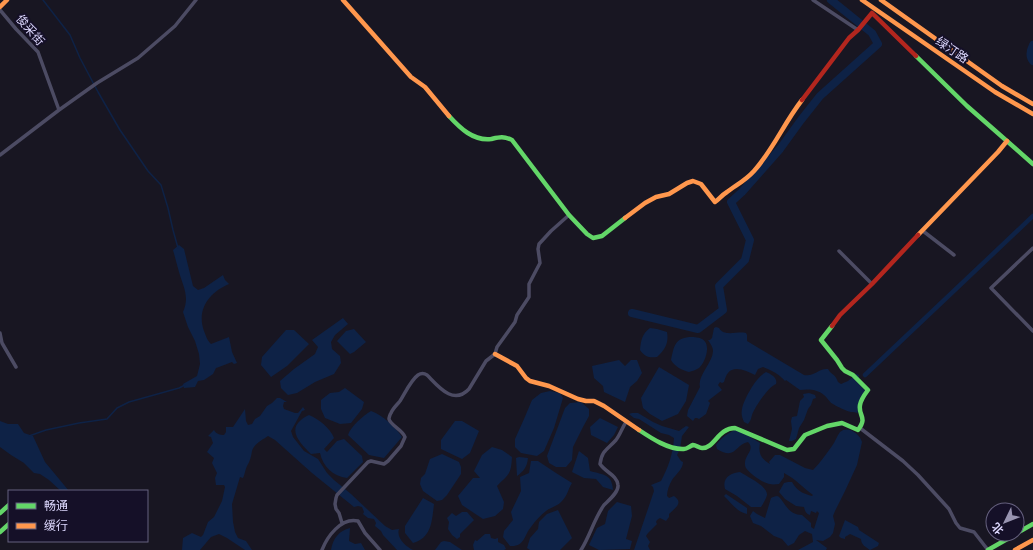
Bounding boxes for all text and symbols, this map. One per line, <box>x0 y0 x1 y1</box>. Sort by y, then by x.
street label: 俊采街 <box>13 12 47 48</box>
street label: 绿汀路 <box>933 34 971 66</box>
legend <box>8 490 148 542</box>
text: 畅通 <box>44 499 68 513</box>
north arrow <box>985 502 1025 542</box>
text: 缓行 <box>44 519 68 533</box>
text: 北 <box>990 520 1007 537</box>

